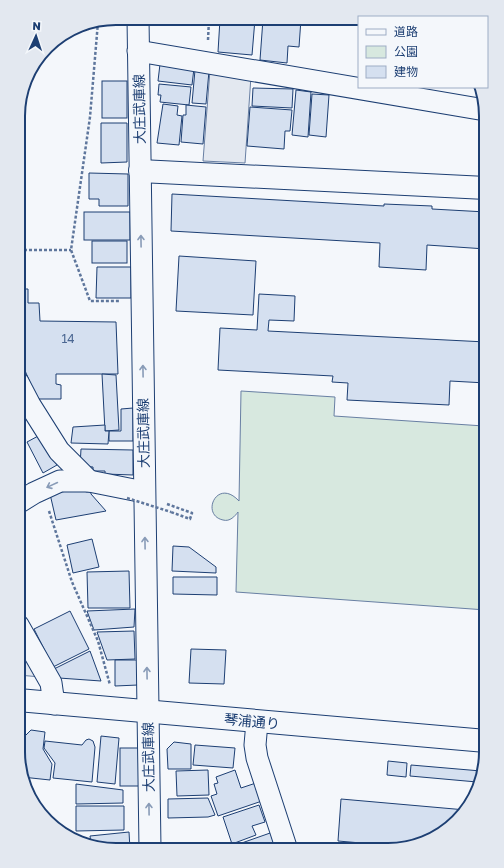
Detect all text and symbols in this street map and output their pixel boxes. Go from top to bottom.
north arrow [16,16,56,56]
legend [358,16,488,88]
text: N [32,19,41,32]
text: 道路 [394,24,418,39]
text: 公園 [394,44,418,59]
text: 建物 [394,64,418,79]
street label: 大庄武庫線 [130,74,148,144]
one-way arrow [137,235,145,248]
house number: 14 [61,331,75,346]
one-way arrow [139,365,147,378]
street label: 大庄武庫線 [134,398,152,468]
one-way arrow [46,482,58,489]
one-way arrow [141,537,149,550]
one-way arrow [143,667,151,680]
street label: 琴浦通り [223,710,281,732]
street label: 大庄武庫線 [139,722,157,792]
one-way arrow [145,803,153,816]

